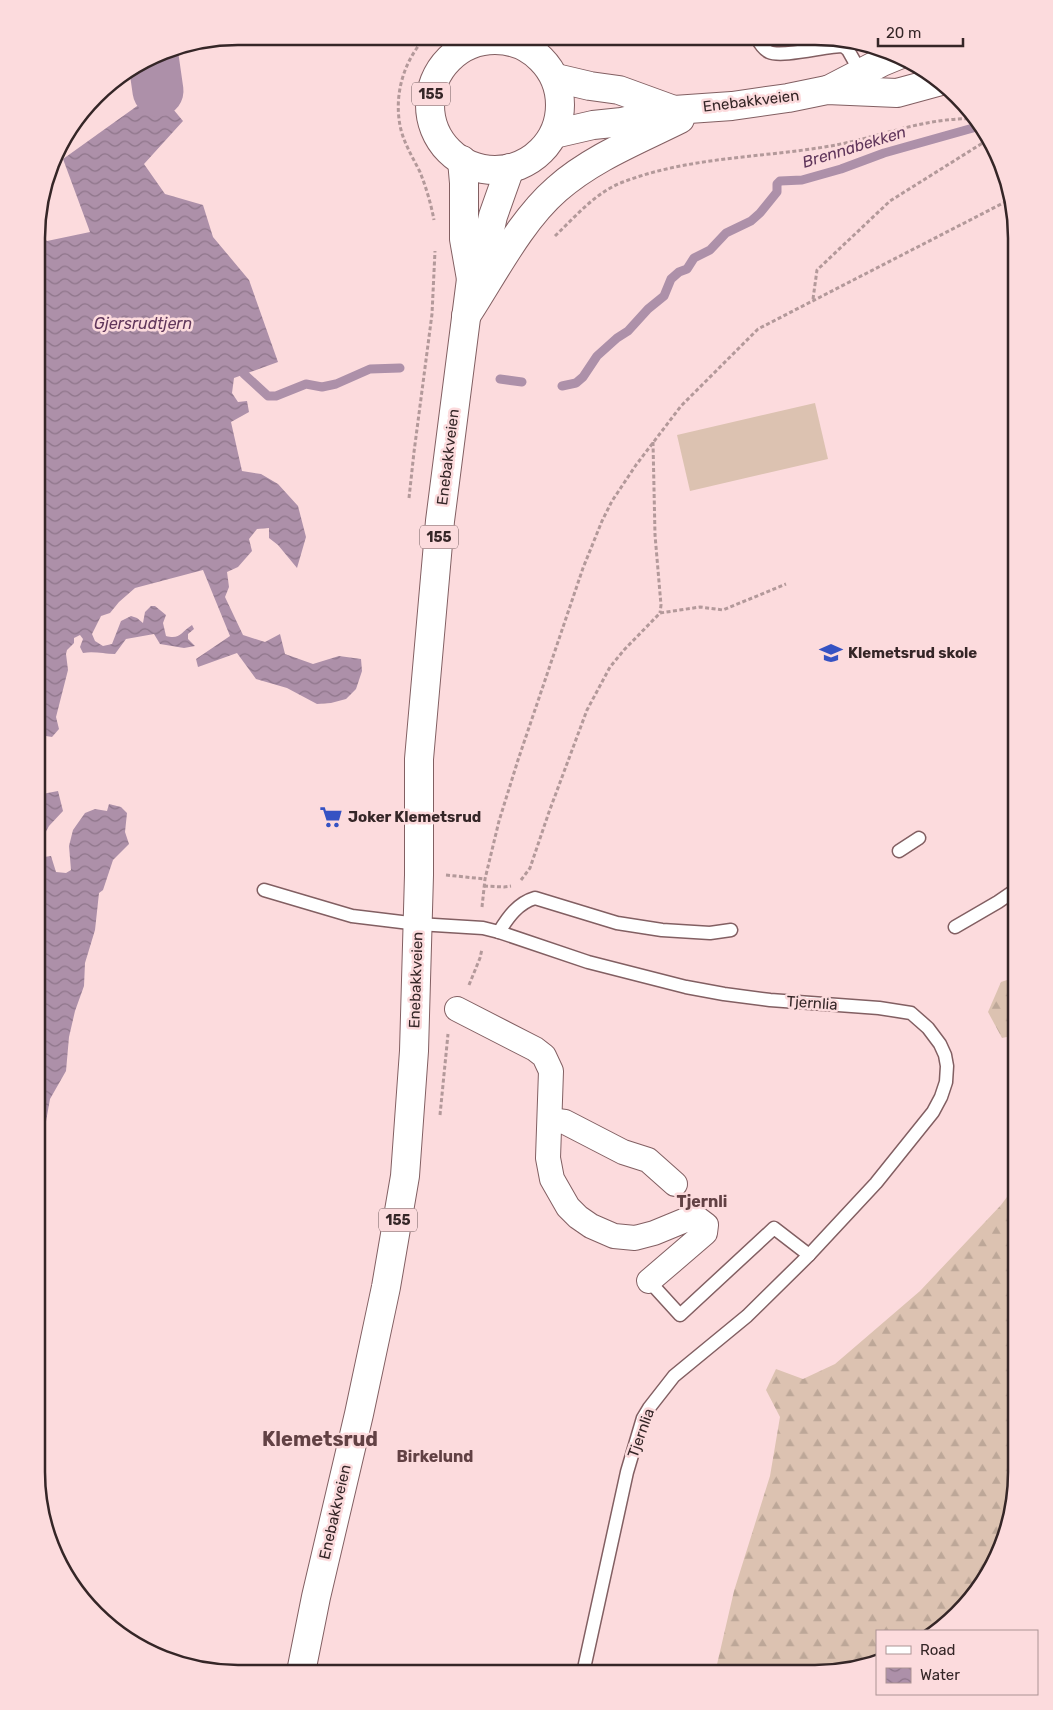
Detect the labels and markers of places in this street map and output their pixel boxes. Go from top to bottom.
school or university icon: Klemetsrud skole [818,640,844,666]
place label: Klemetsrud skole [848,644,977,662]
supermarket icon: Joker Klemetsrud [318,804,344,830]
place label: Joker Klemetsrud [348,808,481,826]

